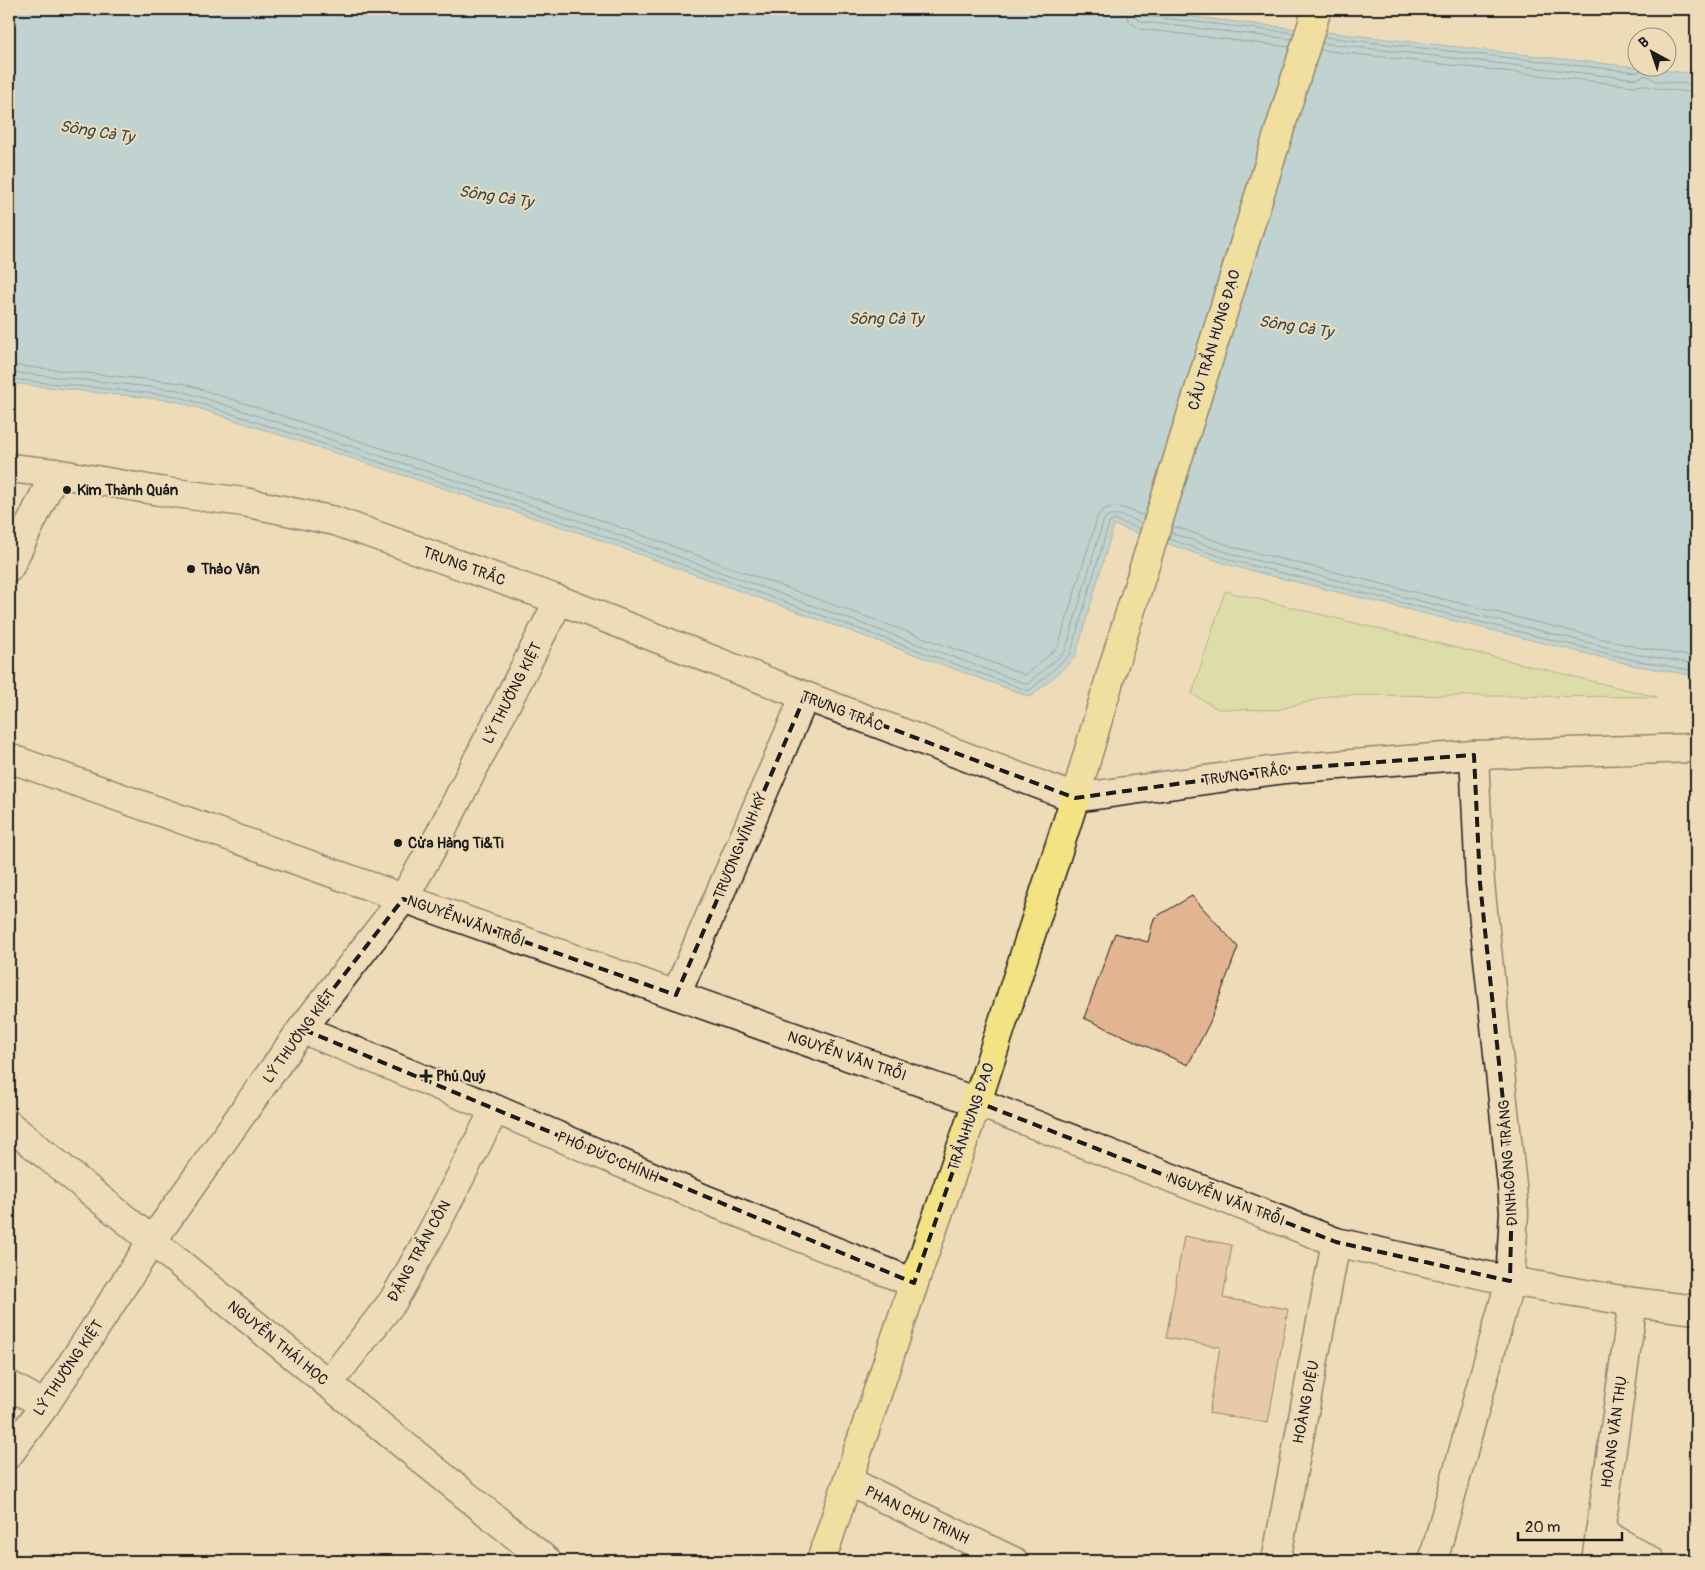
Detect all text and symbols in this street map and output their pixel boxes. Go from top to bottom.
north arrow [1628,28,1678,78]
text: B [1635,33,1653,51]
water label: Sông Cà Ty [58,116,137,148]
water label: Sông Cà Ty [457,181,536,213]
street label: CẦU TRẦN HƯNG ĐẠO [1182,267,1245,413]
water label: Sông Cà Ty [849,309,925,329]
water label: Sông Cà Ty [1257,311,1336,343]
place label: Kim Thành Quán [77,481,179,500]
marker: Kim Thành Quán [61,484,73,496]
street label: TRƯNG TRẮC [420,542,508,590]
place label: Thảo Vân [200,560,260,579]
marker: Thảo Vân [185,563,197,575]
street label: LÝ THƯỜNG KIỆT [479,639,546,747]
street label: TRƯNG TRẮC [798,686,886,736]
street label: TRƯNG TRẮC [1201,760,1289,790]
street label: TRƯƠNG VĨNH KÝ [709,789,772,903]
place label: Cửa Hàng Ti&Ti [408,834,504,853]
marker: Cửa Hàng Ti&Ti [392,837,404,849]
street label: NGUYỄN VĂN TRỖI [404,889,528,952]
street label: LÝ THƯỜNG KIỆT [259,985,340,1087]
street label: NGUYỄN VĂN TRỖI [785,1025,909,1086]
street label: TRẦN HƯNG ĐẠO [942,1060,999,1174]
place label: Phú Quý [436,1067,486,1086]
marker: Phú Quý [420,1070,432,1082]
street label: ĐINH CÔNG TRÁNG [1495,1099,1522,1227]
street label: PHÓ ĐỨC CHÍNH [554,1128,661,1187]
street label: NGUYỄN VĂN TRỖI [1164,1166,1288,1231]
street label: ĐẶNG TRẦN CÔN [382,1196,455,1305]
street label: NGUYỄN THÁI HỌC [223,1295,333,1390]
street label: LÝ THƯỜNG KIỆT [29,1317,108,1420]
street label: HOÀNG DIỆU [1289,1359,1324,1445]
street label: HOÀNG VĂN THỤ [1597,1375,1632,1489]
street label: PHAN CHU TRINH [862,1482,972,1549]
scale bar [1518,1510,1621,1542]
text: 20 m [1525,1518,1560,1537]

